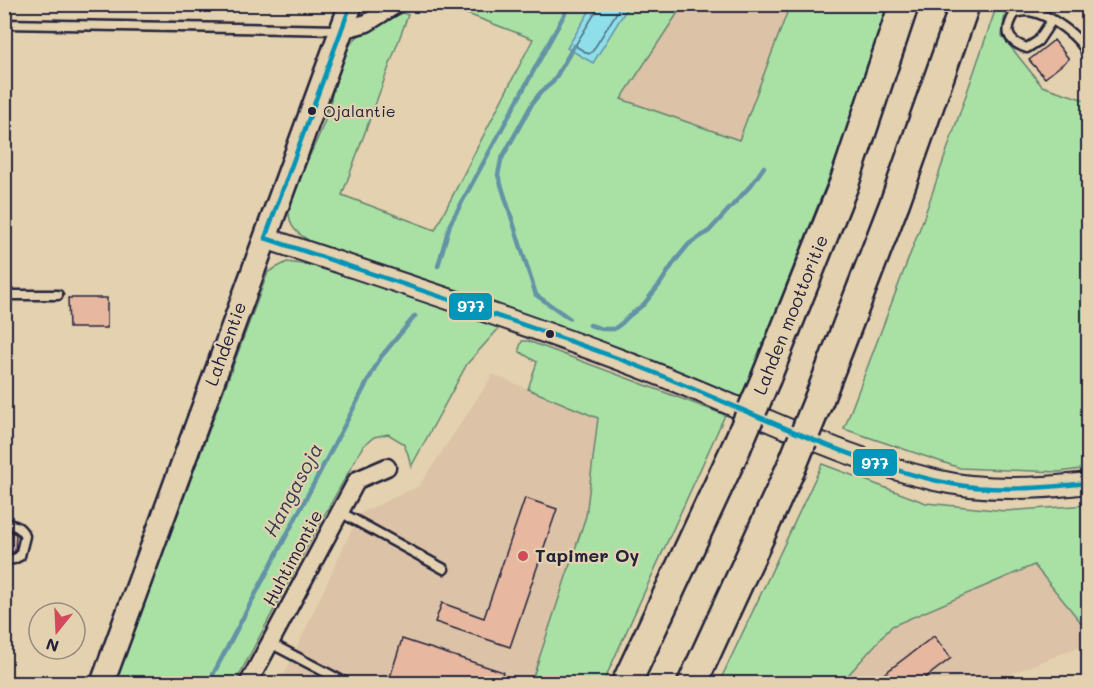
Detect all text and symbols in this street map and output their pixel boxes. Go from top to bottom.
place label: Ojalantie [323,100,396,121]
marker: Ojalantie [306,105,318,117]
street label: Lahden moottoritie [747,231,833,398]
line badge: 977 [448,292,493,321]
text: 977 [457,295,485,316]
street label: Lahdentie [199,298,251,389]
unlabelled marker [544,328,556,340]
water label: Hangasoja [257,438,328,541]
line badge: 977 [852,448,898,477]
text: 977 [861,452,889,473]
street label: Huhtimontie [257,505,328,610]
place label: Tapimer Oy [535,543,640,567]
marker: Tapimer Oy [516,549,530,563]
north arrow [27,601,87,661]
text: N [43,634,61,658]

